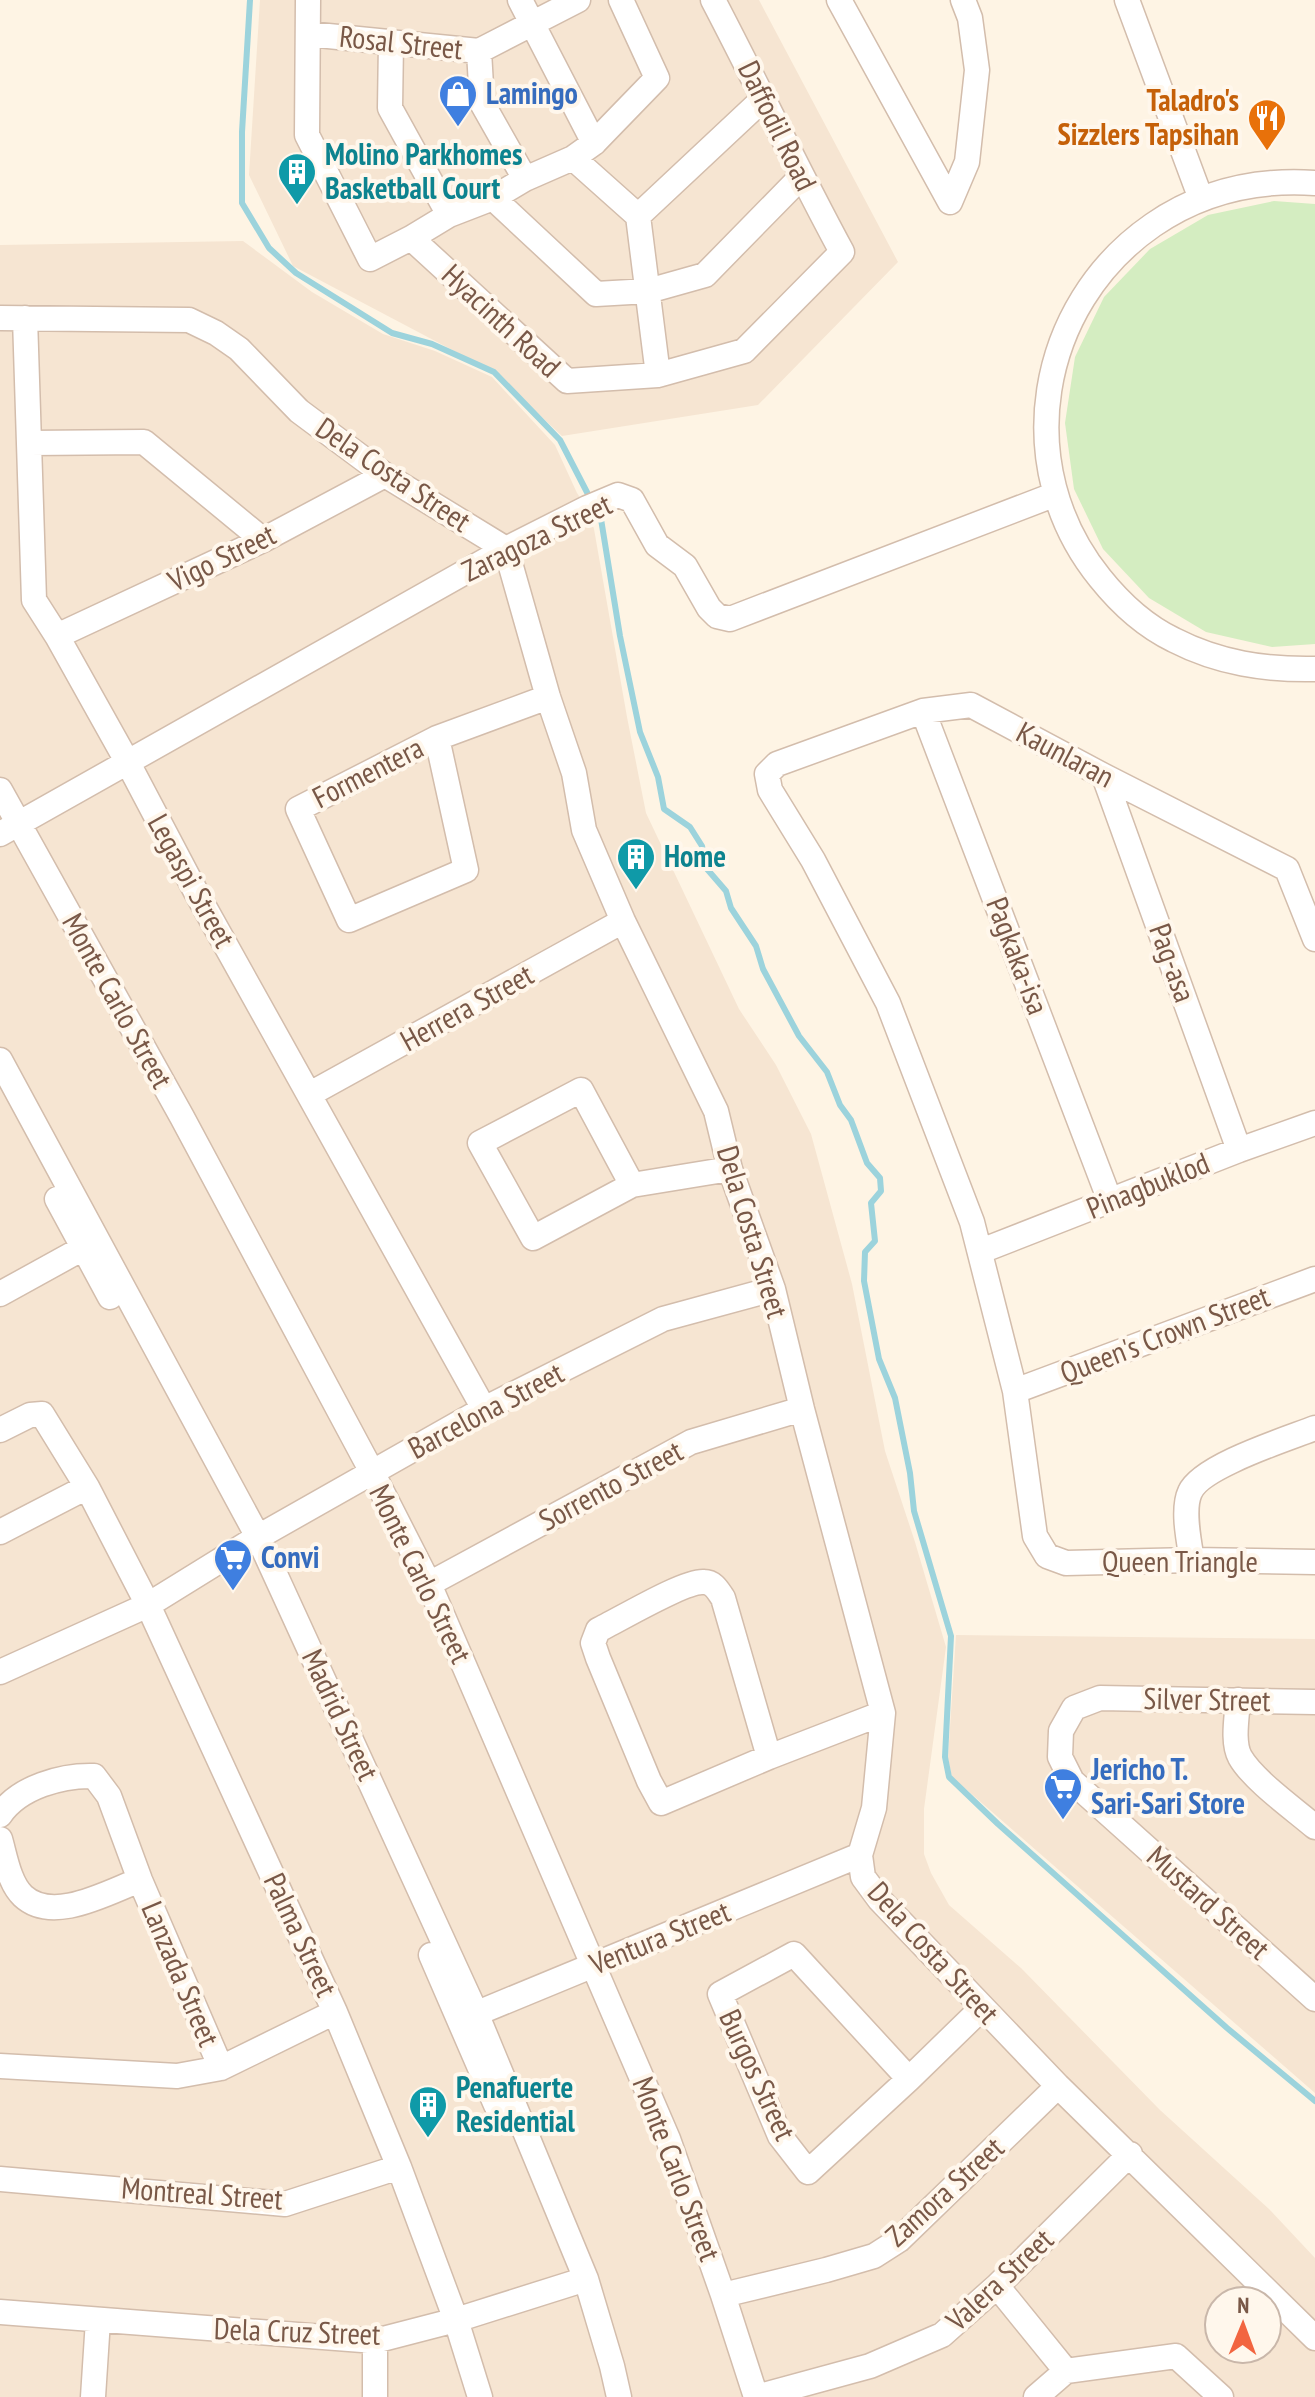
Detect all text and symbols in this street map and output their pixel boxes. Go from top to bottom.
street label: Rosal Street [338,16,465,67]
street label: Daffodil Road [730,54,827,197]
shop icon: Lamingo [437,73,479,128]
place label: Lamingo [486,73,578,112]
place label: Taladro's Sizzlers Tapsihan [1058,80,1239,153]
restaurant icon: Taladro's Sizzlers Tapsihan [1246,97,1288,152]
place label: Molino Parkhomes Basketball Court [325,134,523,207]
building icon: Molino Parkhomes Basketball Court [276,151,318,206]
street label: Hyacinth Road [434,255,570,385]
street label: Dela Costa Street [309,408,479,540]
street label: Zaragoza Street [455,483,618,590]
street label: Vigo Street [160,514,282,600]
street label: Kaunlaran [1010,712,1121,795]
street label: Formentera [305,727,429,816]
street label: Legaspi Street [140,807,245,954]
building icon: Home [615,836,657,891]
place label: Home [664,836,726,875]
street label: Pagkaka-isa [978,891,1059,1020]
street label: Monte Carlo Street [54,906,183,1095]
street label: Pag-asa [1141,918,1206,1007]
street label: Herrera Street [393,954,540,1059]
street label: Dela Costa Street [709,1141,798,1323]
street label: Pinagbuklod [1080,1142,1214,1227]
street label: Queen's Crown Street [1054,1275,1275,1391]
street label: Barcelona Street [401,1352,570,1467]
street label: Sorrento Street [532,1430,690,1539]
street label: Monte Carlo Street [361,1478,482,1670]
supermarket icon: Convi [212,1537,254,1592]
place label: Convi [261,1537,319,1576]
street label: Queen Triangle [1102,1541,1258,1580]
street label: Madrid Street [294,1643,389,1787]
street label: Silver Street [1143,1678,1272,1719]
place label: Jericho T. Sari-Sari Store [1090,1749,1245,1822]
supermarket icon: Jericho T. Sari-Sari Store [1042,1766,1084,1821]
street label: Mustard Street [1139,1836,1279,1968]
street label: Palma Street [256,1866,347,2003]
street label: Dela Costa Street [860,1873,1009,2032]
street label: Ventura Street [583,1891,736,1983]
street label: Lanzada Street [133,1895,230,2052]
street label: Burgos Street [711,2003,806,2147]
place label: Penafuerte Residential [456,2067,576,2140]
street label: Monte Carlo Street [624,2071,731,2267]
building icon: Penafuerte Residential [407,2084,449,2139]
street label: Zamora Street [877,2127,1012,2254]
street label: Montreal Street [120,2167,285,2218]
street label: Valera Street [936,2219,1061,2339]
north arrow [1203,2285,1283,2365]
text: N [1237,2291,1250,2319]
street label: Dela Cruz Street [213,2308,382,2353]

